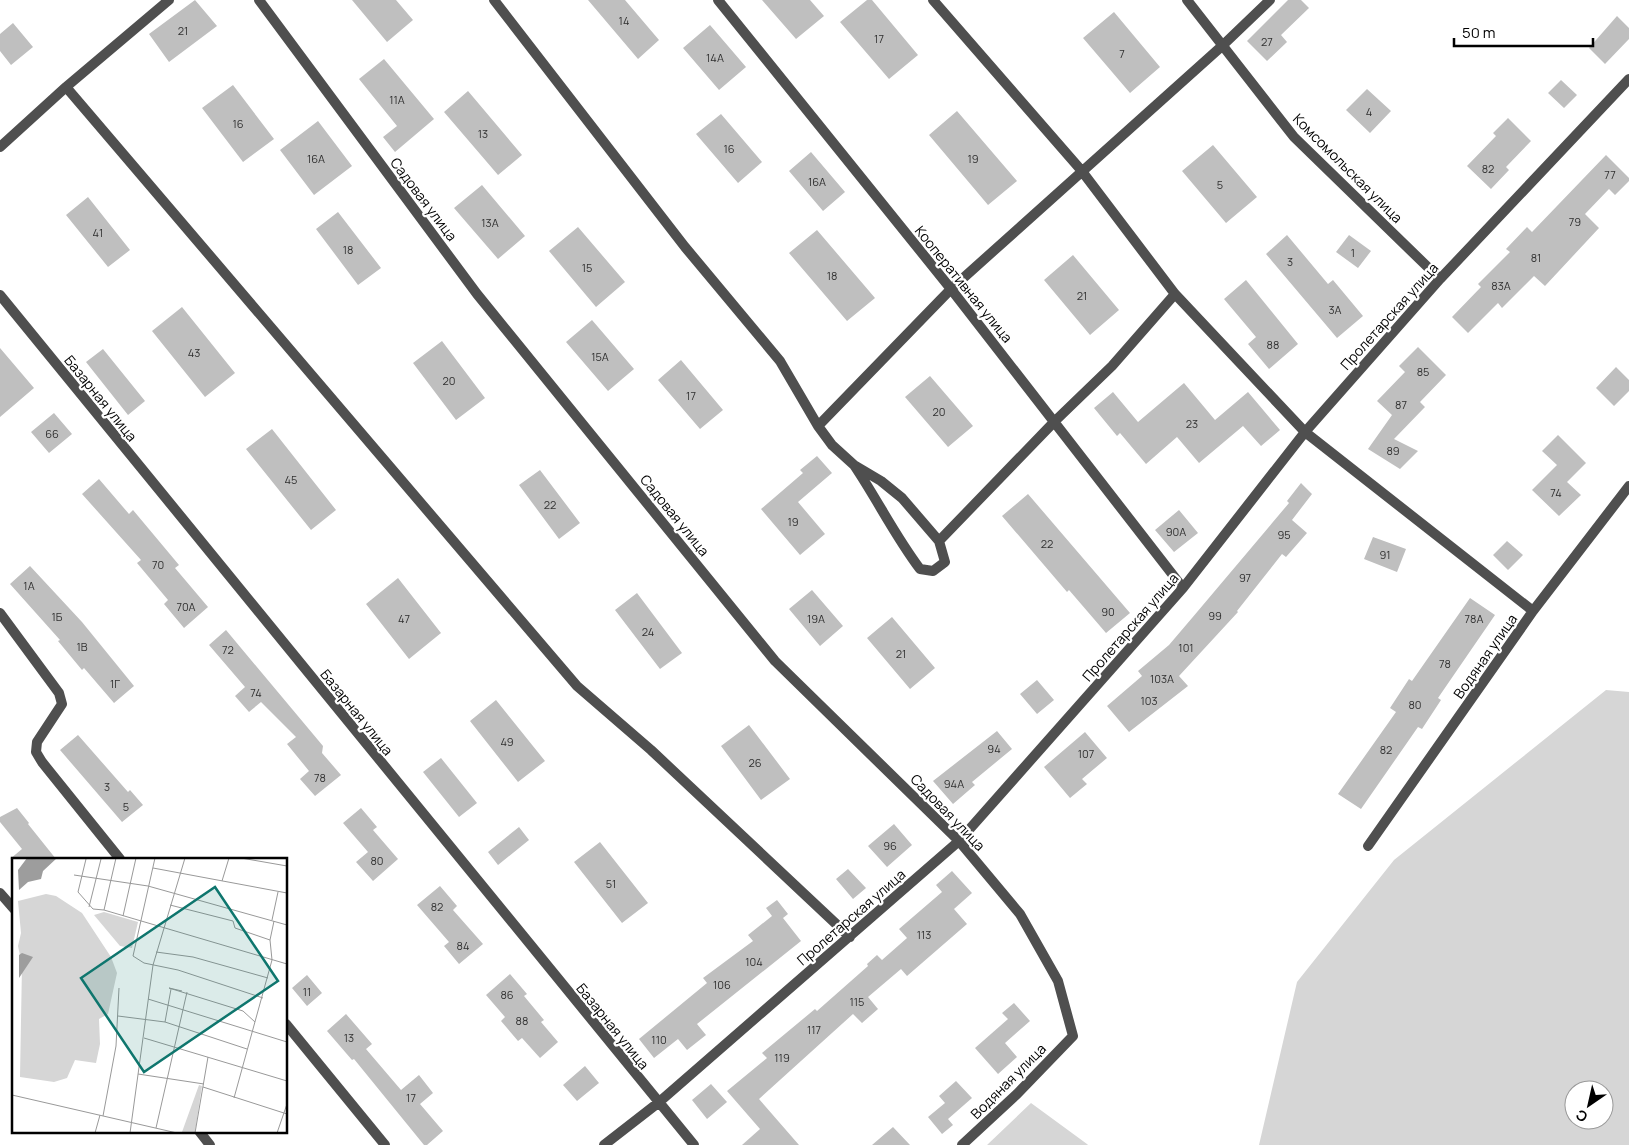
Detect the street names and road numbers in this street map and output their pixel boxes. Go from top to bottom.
street label: Комсомольская улица [1289,109,1407,227]
street label: Садовая улица [386,153,462,245]
street label: Кооперативная улица [911,222,1017,346]
street label: Пролетарская улица [1336,258,1442,374]
street label: Базарная улица [60,351,142,445]
street label: Садовая улица [636,470,714,560]
street label: Пролетарская улица [1078,569,1182,685]
street label: Водяная улица [1449,610,1521,702]
street label: Базарная улица [316,665,398,759]
street label: Садовая улица [906,769,990,855]
street label: Пролетарская улица [793,865,909,969]
street label: Базарная улица [572,979,654,1073]
street label: Водяная улица [966,1039,1050,1123]

